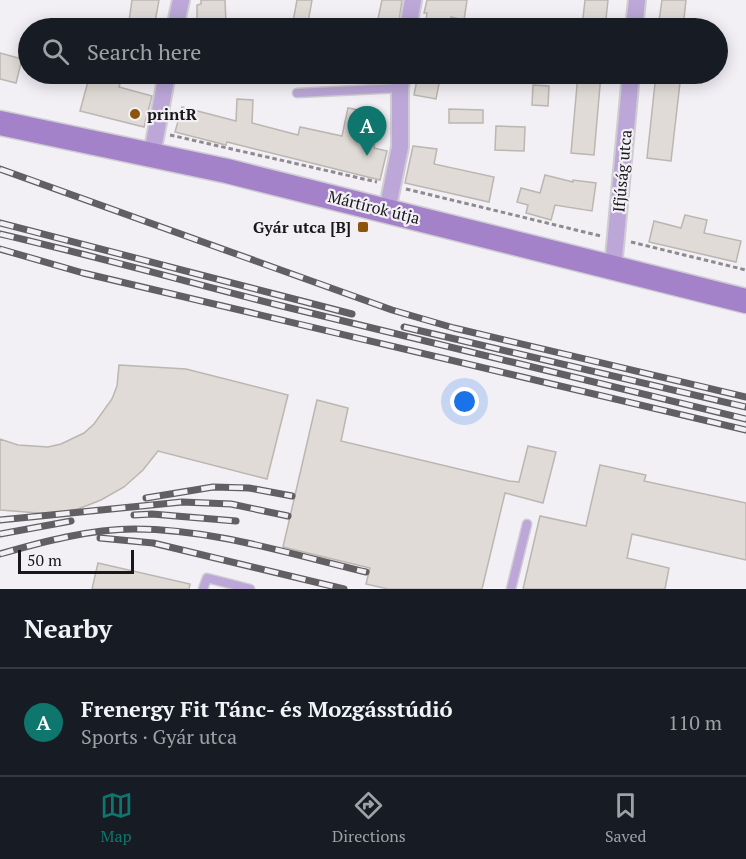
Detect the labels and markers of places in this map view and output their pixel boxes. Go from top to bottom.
place label: printR [147,103,197,125]
pin: A [348,106,386,156]
marker: printR [128,107,142,121]
place label: Gyár utca [B] [253,216,351,238]
marker: Gyár utca [B] [356,220,370,234]

